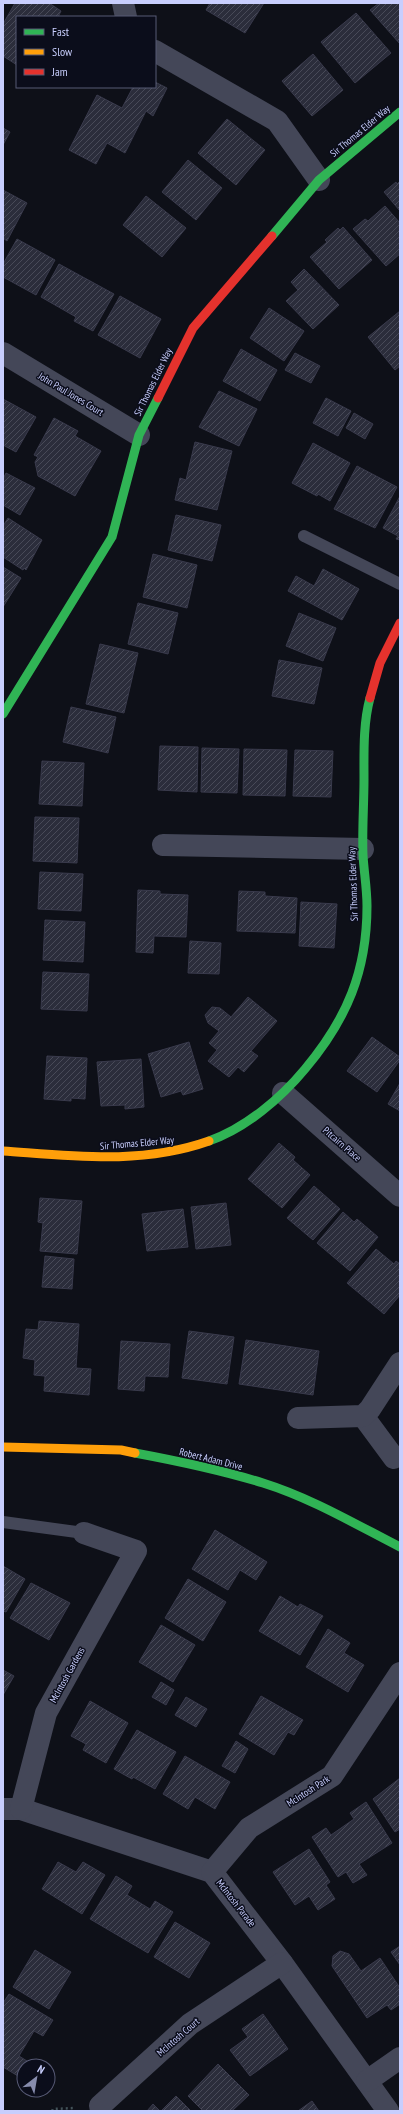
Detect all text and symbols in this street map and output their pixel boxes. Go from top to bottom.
legend [16,16,156,88]
text: Fast [52,24,70,39]
text: Slow [52,44,73,59]
text: Jam [51,64,68,79]
street label: Sir Thomas Elder Way [327,102,393,160]
street label: Sir Thomas Elder Way [131,346,175,418]
street label: John Paul Jones Court [35,369,106,419]
street label: Sir Thomas Elder Way [345,846,361,921]
street label: Pitcairn Place [320,1124,364,1164]
street label: Sir Thomas Elder Way [99,1133,175,1153]
street label: Robert Adam Drive [178,1445,244,1473]
street label: McIntosh Gardens [46,1644,88,1705]
street label: McIntosh Park [284,1772,332,1810]
street label: McIntosh Parade [213,1877,259,1929]
street label: McIntosh Court [154,2015,202,2059]
north arrow [16,2058,56,2098]
text: N [35,2062,47,2077]

